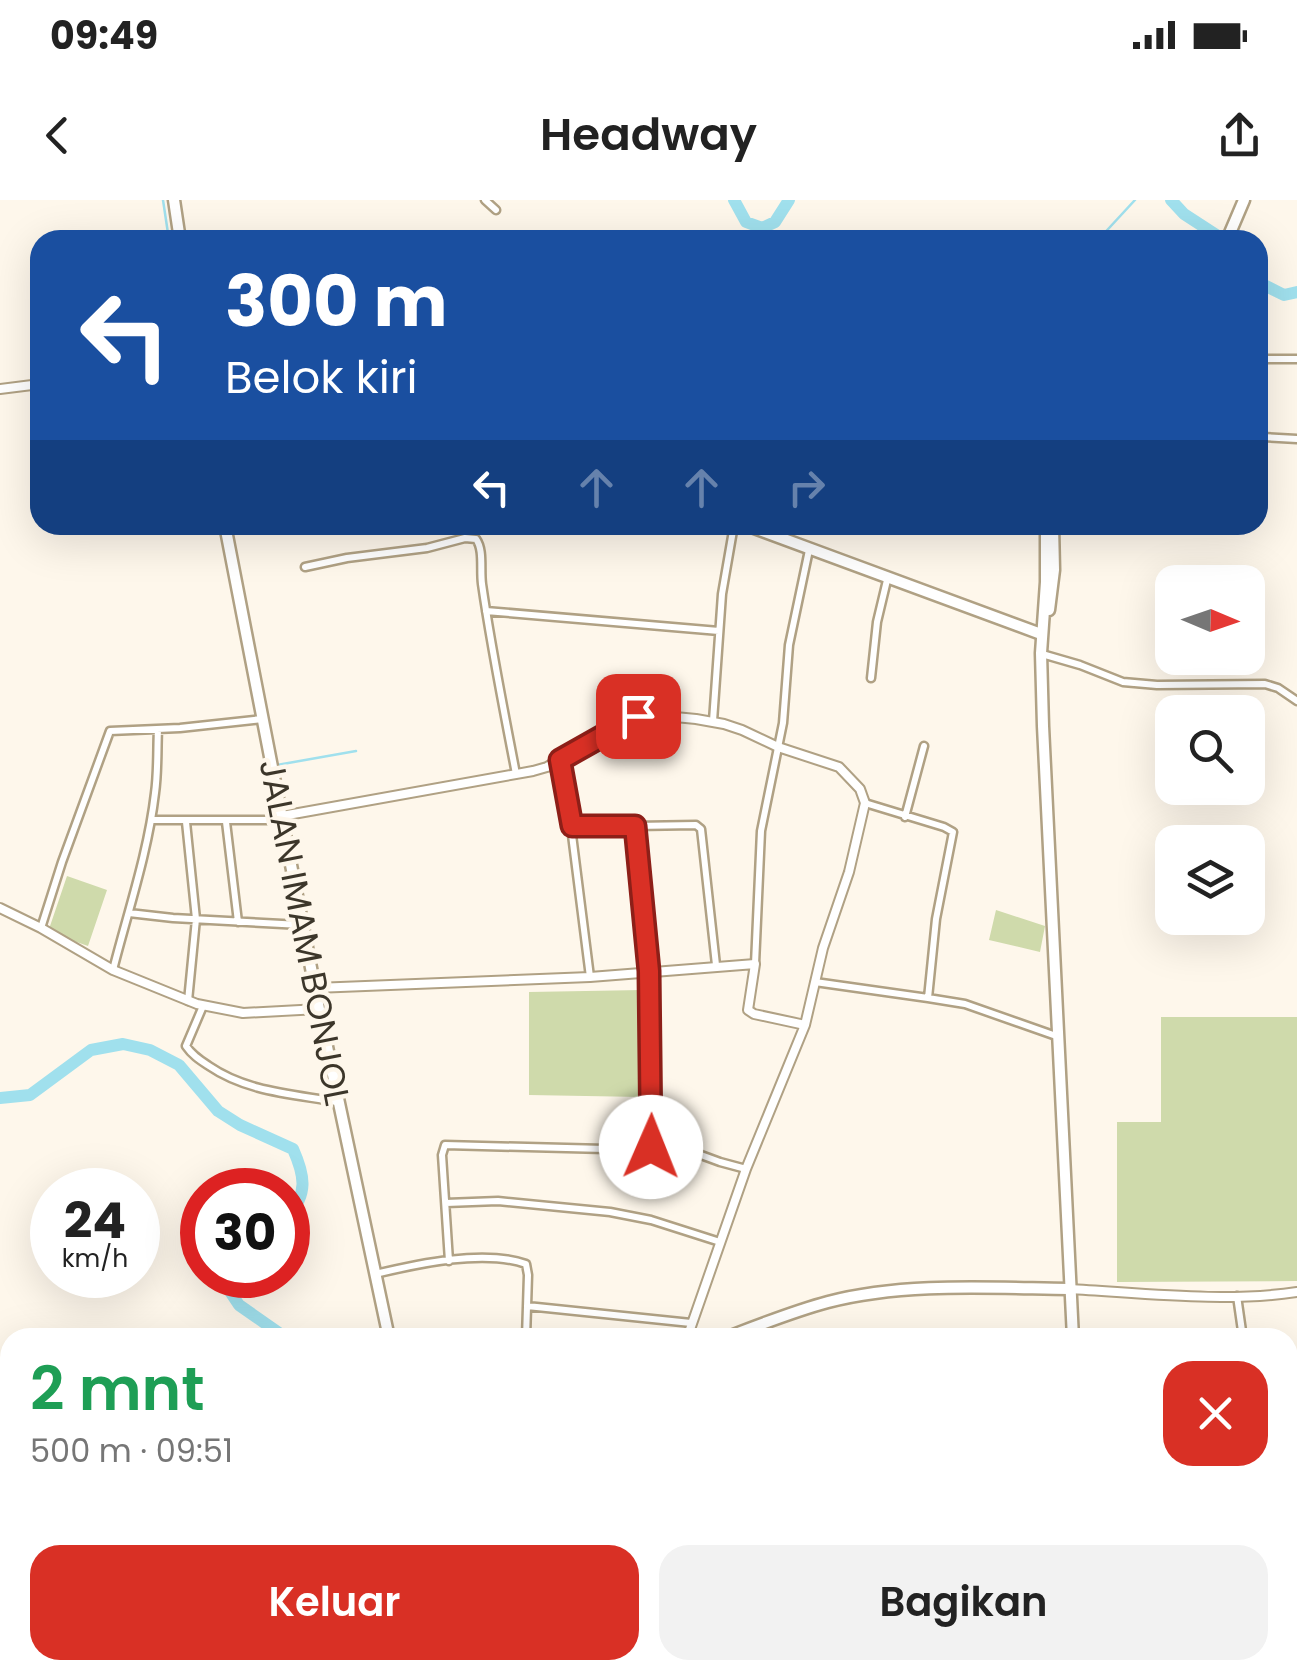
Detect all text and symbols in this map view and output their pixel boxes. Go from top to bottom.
text: 09:49 [50,9,158,62]
text: Headway [540,103,757,166]
icon: back [30,108,85,163]
icon: share [1212,108,1267,163]
text: 300 m [225,252,448,351]
icon: left [60,270,190,400]
text: Belok kiri [225,346,418,409]
icon: left [464,460,519,515]
icon: ahead [569,460,624,515]
icon: ahead [674,460,729,515]
icon: right [779,460,834,515]
north arrow [1155,565,1265,675]
map controls [1155,565,1265,935]
pin [596,674,681,759]
icon: arrive [611,689,666,744]
button: search [1155,695,1265,805]
street label: JALAN IMAM BONJOL [247,755,363,1109]
button: layers [1155,825,1265,935]
position arrow [599,1095,703,1199]
speed limit sign: 30 [180,1168,310,1298]
text: 24 [64,1185,126,1256]
text: km/h [62,1241,128,1276]
text: 2 mnt [30,1347,205,1431]
button: close [1163,1361,1268,1466]
text: 500 m · 09:51 [30,1428,233,1473]
button: Keluar [30,1545,639,1660]
button: Bagikan [659,1545,1268,1660]

